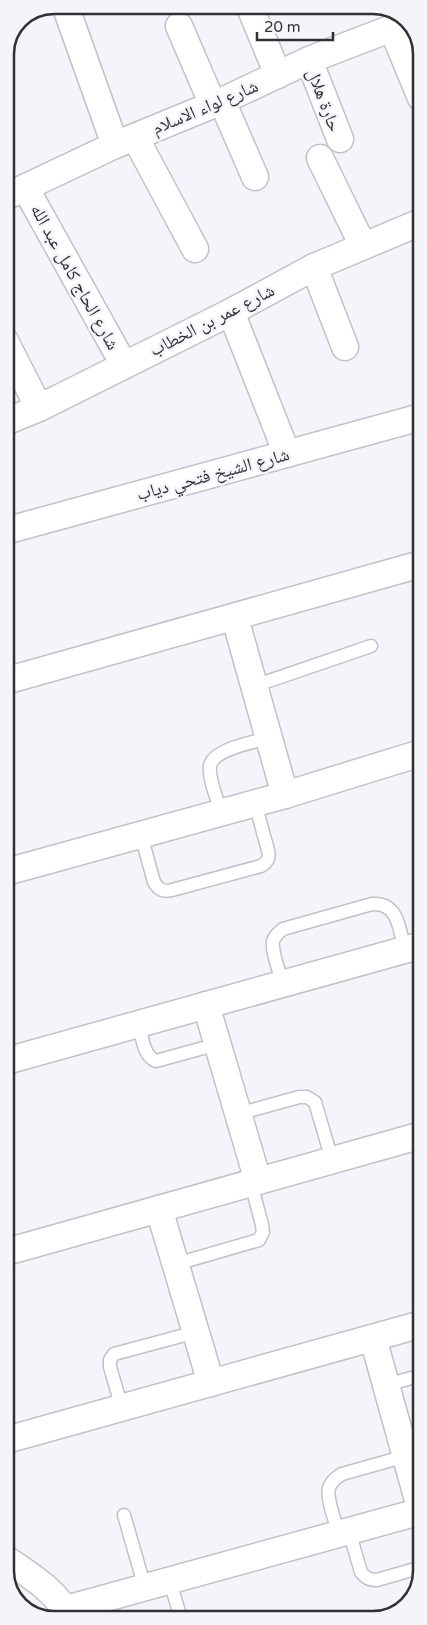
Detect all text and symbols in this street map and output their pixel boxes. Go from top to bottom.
scale bar [257,10,333,42]
text: 20 m [264,18,301,36]
street label: حارة هلال [302,65,346,135]
street label: شارع لواء الاسلام [149,75,262,140]
street label: شارع الحاج كامل عبد الله [25,200,124,354]
street label: شارع عمر بن الخطاب [146,279,278,361]
street label: شارع الشيخ فتحي دياب [134,443,293,508]

